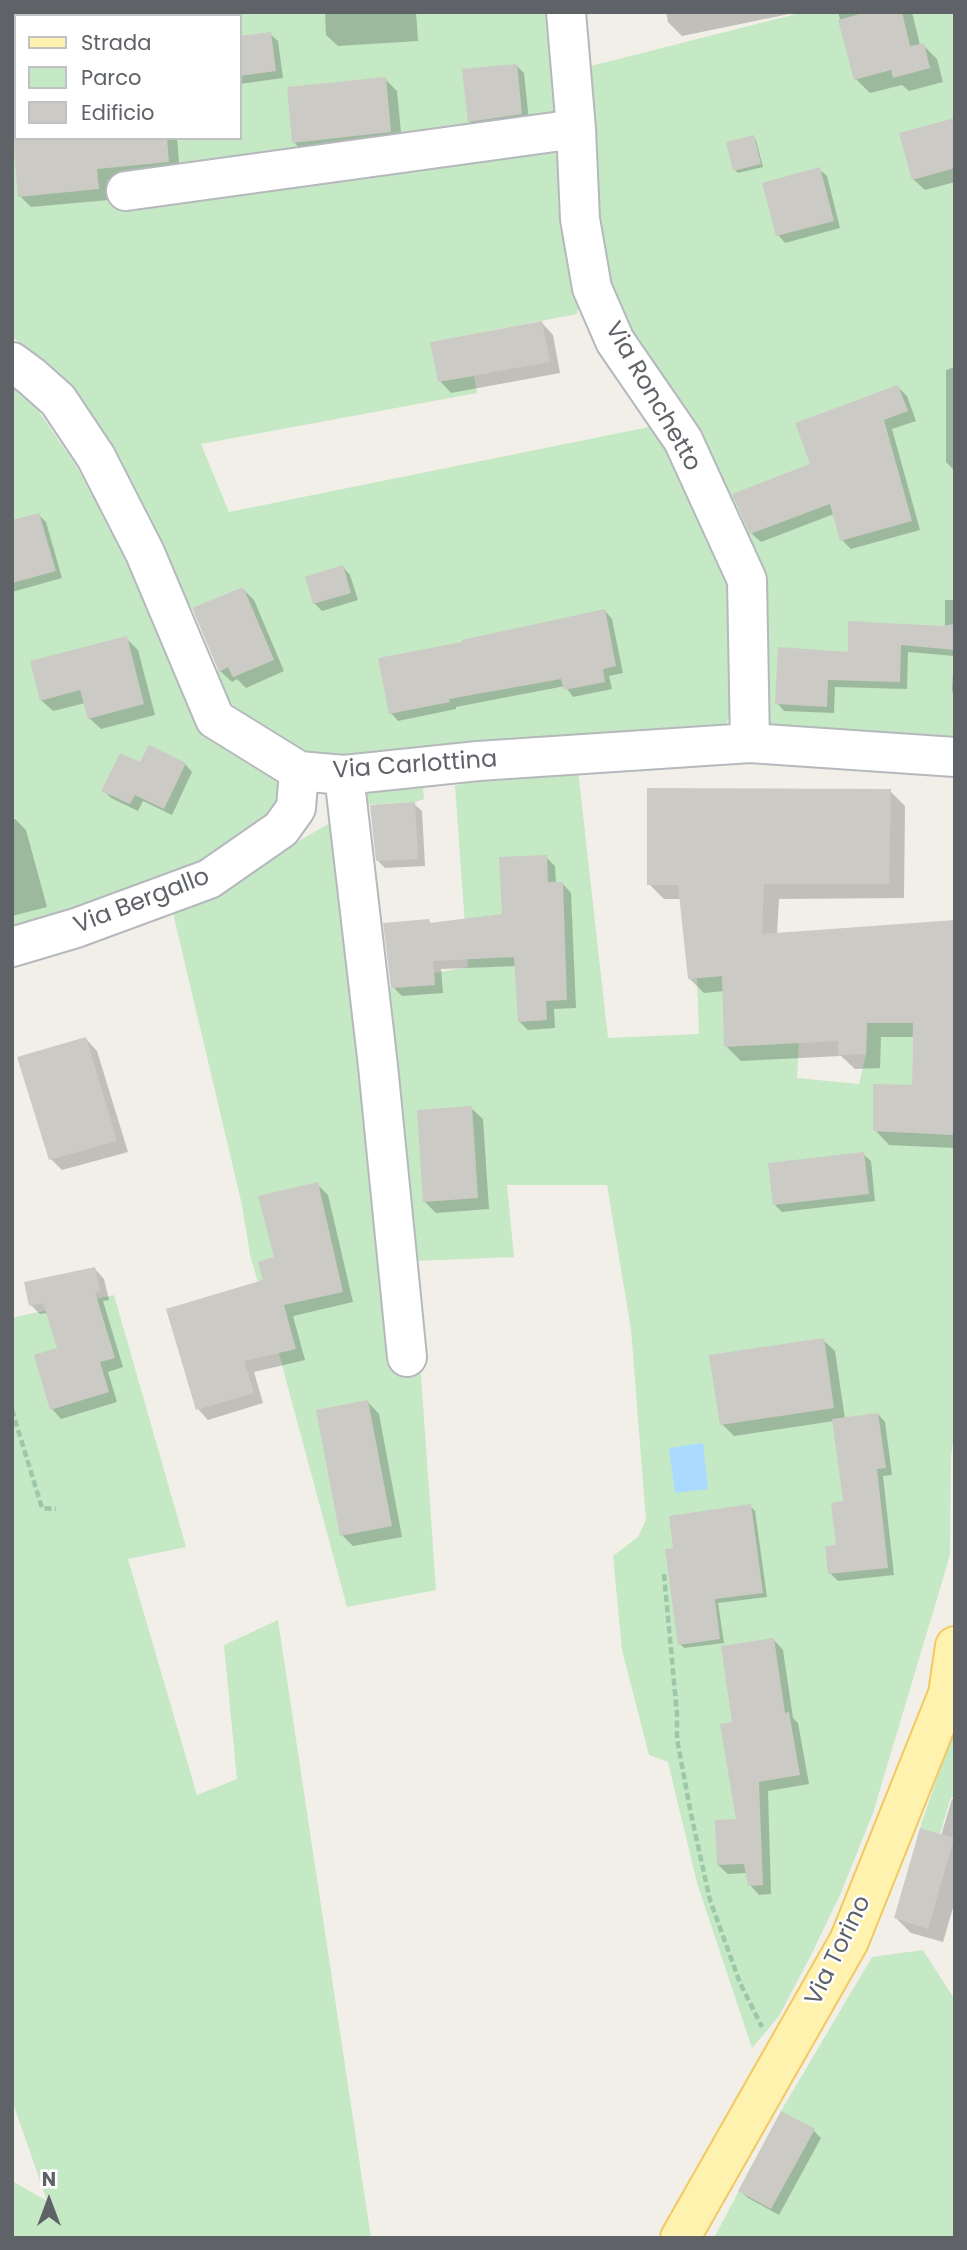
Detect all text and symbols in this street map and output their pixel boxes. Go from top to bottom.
legend [14,14,242,140]
text: Strada [81,28,151,57]
text: Parco [81,63,141,92]
text: Edificio [81,98,155,127]
street label: Via Ronchetto [598,317,706,477]
street label: Via Carlottina [332,746,498,786]
street label: Via Bergallo [70,863,214,941]
street label: Via Torino [800,1891,878,2011]
north arrow [14,2166,84,2236]
text: N [42,2166,56,2193]

